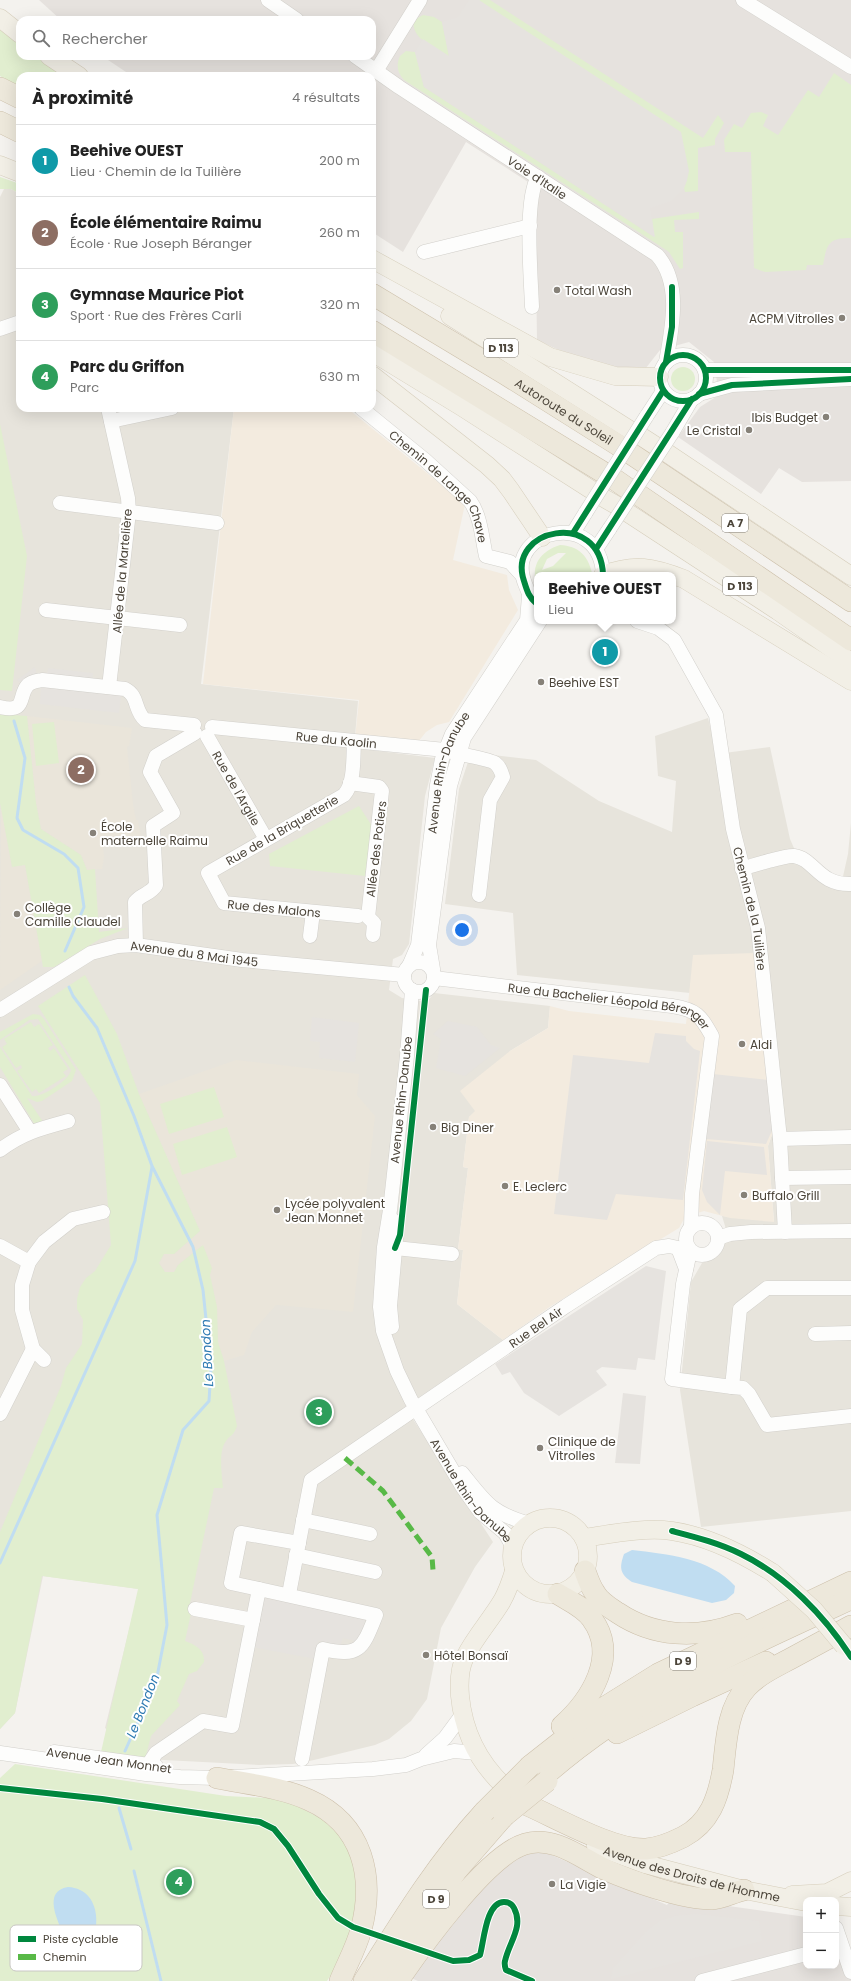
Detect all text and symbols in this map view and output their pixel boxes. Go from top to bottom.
search box [16,16,376,60]
icon: search [30,27,52,49]
text: Rechercher [62,28,148,49]
text: À proximité [32,86,133,110]
text: 4 résultats [292,88,360,107]
text: Beehive OUEST [70,140,183,161]
text: 1 [43,151,47,170]
text: 200 m [319,151,360,170]
street label: Voie d'Italie [504,151,571,203]
text: Lieu · Chemin de la Tuilière [70,162,241,181]
text: École élémentaire Raimu [70,212,262,233]
text: 2 [41,223,49,242]
text: 260 m [319,223,360,242]
text: École · Rue Joseph Béranger [70,234,252,253]
place label: Total Wash [565,282,632,299]
text: Gymnase Maurice Piot [70,284,244,305]
marker: Total Wash [552,285,562,295]
text: 3 [41,295,49,314]
text: 320 m [320,295,360,314]
text: Sport · Rue des Frères Carli [70,306,242,325]
place label: ACPM Vitrolles [749,310,834,327]
marker: ACPM Vitrolles [837,313,847,323]
road number: D 113 [484,339,518,357]
text: Parc du Griffon [70,356,184,377]
text: 4 [41,367,49,386]
text: 630 m [319,367,360,386]
street label: Autoroute du Soleil [512,374,616,448]
text: Parc [70,378,99,397]
place label: Ibis Budget [751,409,818,426]
marker: Ibis Budget [821,412,831,422]
place label: Le Cristal [687,422,741,439]
marker: Le Cristal [744,425,754,435]
street label: Chemin de Lange Chave [386,426,492,544]
street label: Allée de la Martelière [108,508,136,634]
road number: A 7 [722,514,748,532]
popup [534,572,676,624]
road number: D 113 [723,577,757,595]
text: Beehive OUEST [548,578,662,599]
text: Lieu [548,600,574,619]
pin: 1 [592,637,618,667]
place label: Beehive EST [549,674,619,691]
marker: Beehive EST [536,677,546,687]
street label: Avenue Rhin-Danube [423,708,473,835]
street label: Rue du Kaolin [295,727,378,752]
street label: Rue de l'Argile [209,748,265,828]
pin: 2 [68,755,94,785]
street label: Rue de la Briquetterie [222,791,342,869]
street label: Allée des Potiers [362,800,390,898]
place label: École maternelle Raimu [101,818,208,849]
marker: École maternelle Raimu [88,828,98,838]
street label: Chemin de la Tuilière [729,845,771,971]
street label: Rue des Malons [227,895,322,921]
place label: Collège Camille Claudel [25,899,121,930]
marker: Collège Camille Claudel [12,909,22,919]
your location [452,920,472,940]
street label: Avenue du 8 Mai 1945 [130,936,259,970]
street label: Rue du Bachelier Léopold Bérenger [507,978,715,1033]
street label: Avenue Rhin-Danube [386,1035,416,1165]
place label: Aldi [750,1036,772,1053]
marker: Aldi [737,1039,747,1049]
place label: Big Diner [441,1119,494,1136]
marker: Big Diner [428,1122,438,1132]
place label: E. Leclerc [513,1178,567,1195]
marker: E. Leclerc [500,1181,510,1191]
place label: Buffalo Grill [752,1187,820,1204]
marker: Buffalo Grill [739,1190,749,1200]
place label: Lycée polyvalent Jean Monnet [285,1195,385,1226]
marker: Lycée polyvalent Jean Monnet [272,1205,282,1215]
street label: Rue Bel Air [505,1302,566,1351]
water label: Le Bondon [196,1319,218,1387]
pin: 3 [306,1397,332,1427]
place label: Clinique de Vitrolles [548,1433,616,1464]
street label: Avenue Rhin-Danube [427,1435,517,1545]
marker: Clinique de Vitrolles [535,1443,545,1453]
place label: Hôtel Bonsaï [434,1647,509,1664]
marker: Hôtel Bonsaï [421,1650,431,1660]
road number: D 9 [670,1652,696,1670]
water label: Le Bondon [122,1671,164,1741]
street label: Avenue Jean Monnet [45,1743,173,1777]
street label: Avenue des Droits de l'Homme [601,1841,782,1905]
pin: 4 [166,1867,192,1897]
place label: La Vigie [560,1876,606,1893]
marker: La Vigie [547,1879,557,1889]
road number: D 9 [423,1890,449,1908]
map controls [803,1897,839,1969]
button: + [803,1897,839,1933]
legend [10,1925,142,1971]
text: Piste cyclable [43,1931,118,1947]
button: − [803,1933,839,1969]
text: Chemin [43,1949,86,1965]

